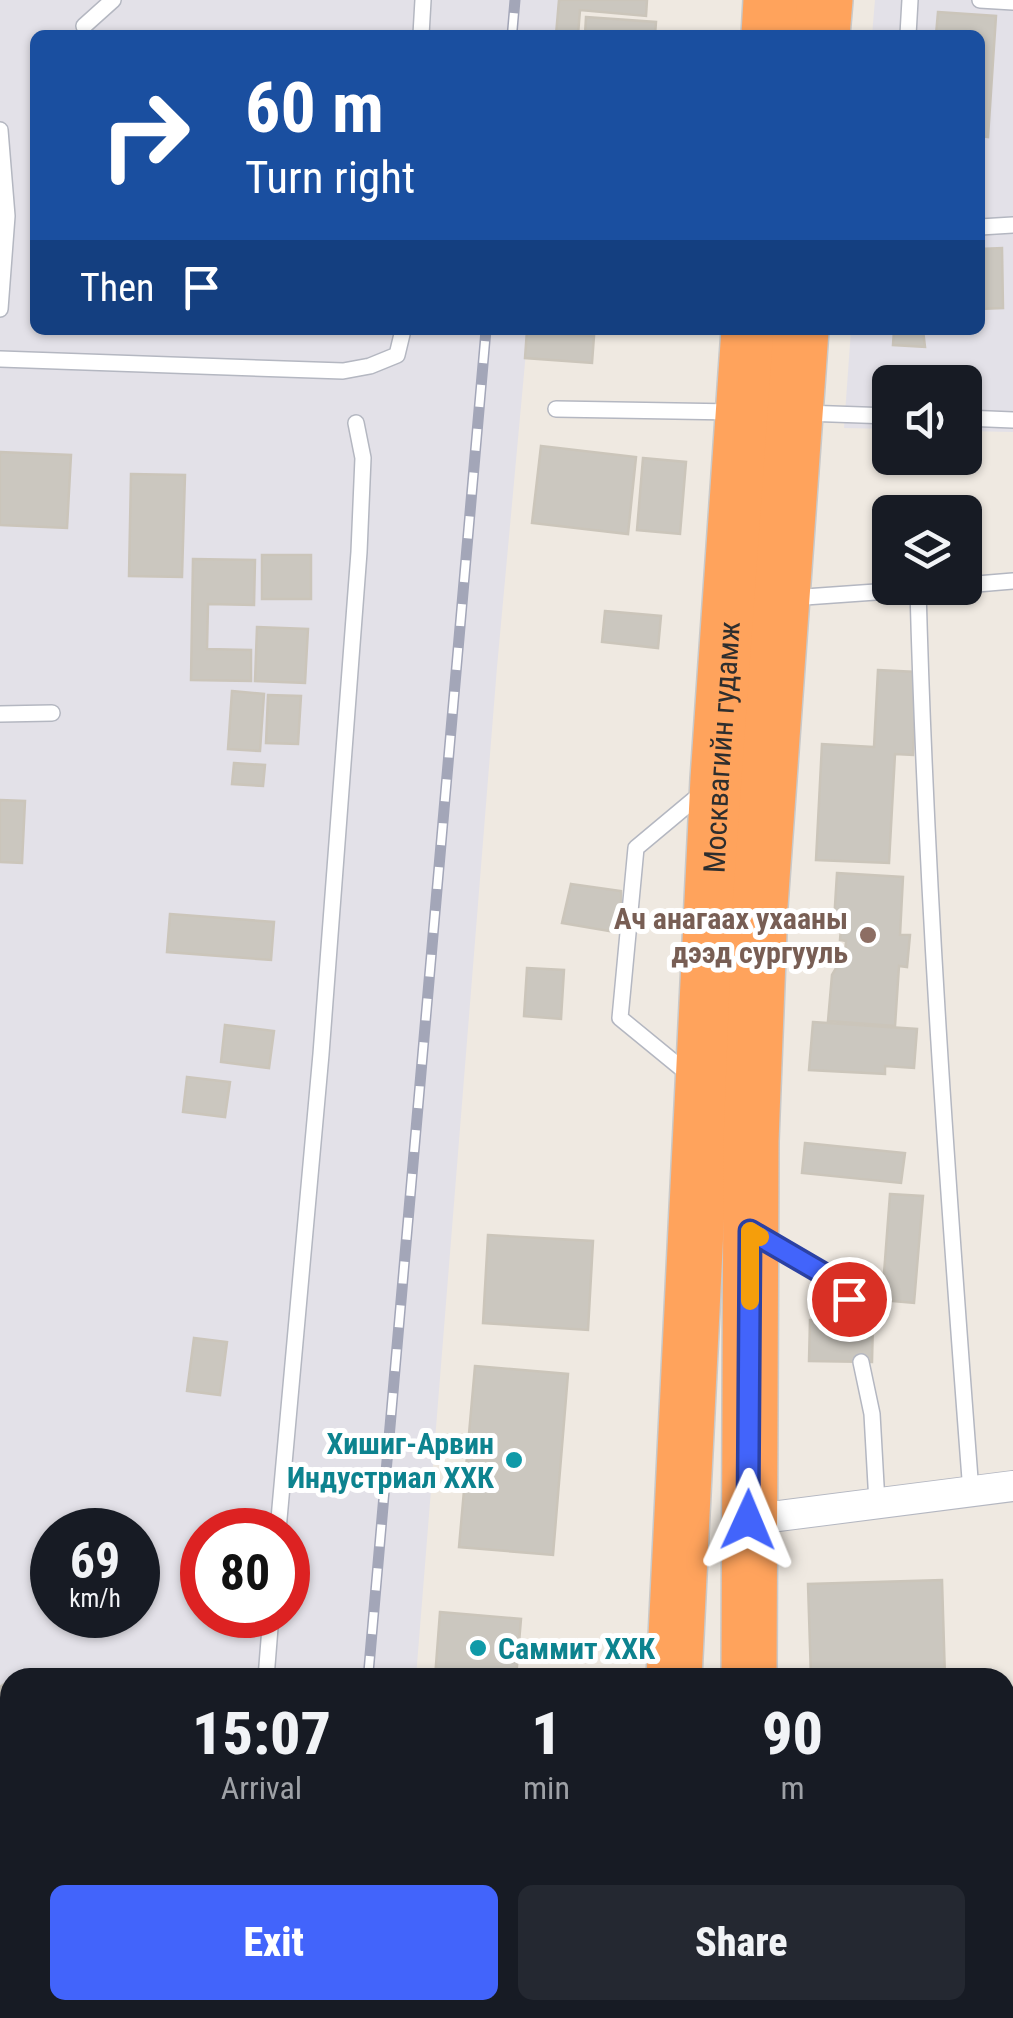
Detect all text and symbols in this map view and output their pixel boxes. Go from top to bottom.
text: 60 m [245,67,384,149]
icon: right [80,70,210,200]
text: Turn right [245,151,415,204]
icon: arrive [174,260,229,315]
text: Then [80,266,154,310]
map controls [872,365,982,605]
button: sound [872,365,982,475]
button: layers [872,495,982,605]
street label: Москвагийн гудамж [696,620,746,874]
place label: Ач анагаах ухааны дээд сургууль [614,901,848,970]
marker: Ач анагаах ухааны дээд сургууль [857,924,879,946]
pin [807,1257,892,1342]
icon: arrive [822,1272,877,1327]
place label: Хишиг-Арвин Индустриал ХХК [287,1426,495,1495]
marker: Хишиг-Арвин Индустриал ХХК [503,1449,525,1471]
position arrow [696,1468,800,1572]
speed limit sign: 80 [180,1508,310,1638]
text: 69 [70,1532,120,1590]
text: km/h [69,1584,121,1613]
place label: Саммит ХХК [498,1631,656,1666]
marker: Саммит ХХК [467,1637,489,1659]
text: 15:07 [192,1698,331,1769]
text: 1 [531,1698,562,1769]
text: 90 [762,1698,823,1769]
text: Arrival [221,1769,302,1807]
text: min [523,1769,570,1807]
text: m [780,1769,805,1807]
button: Exit [50,1885,498,2000]
button: Share [518,1885,965,2000]

